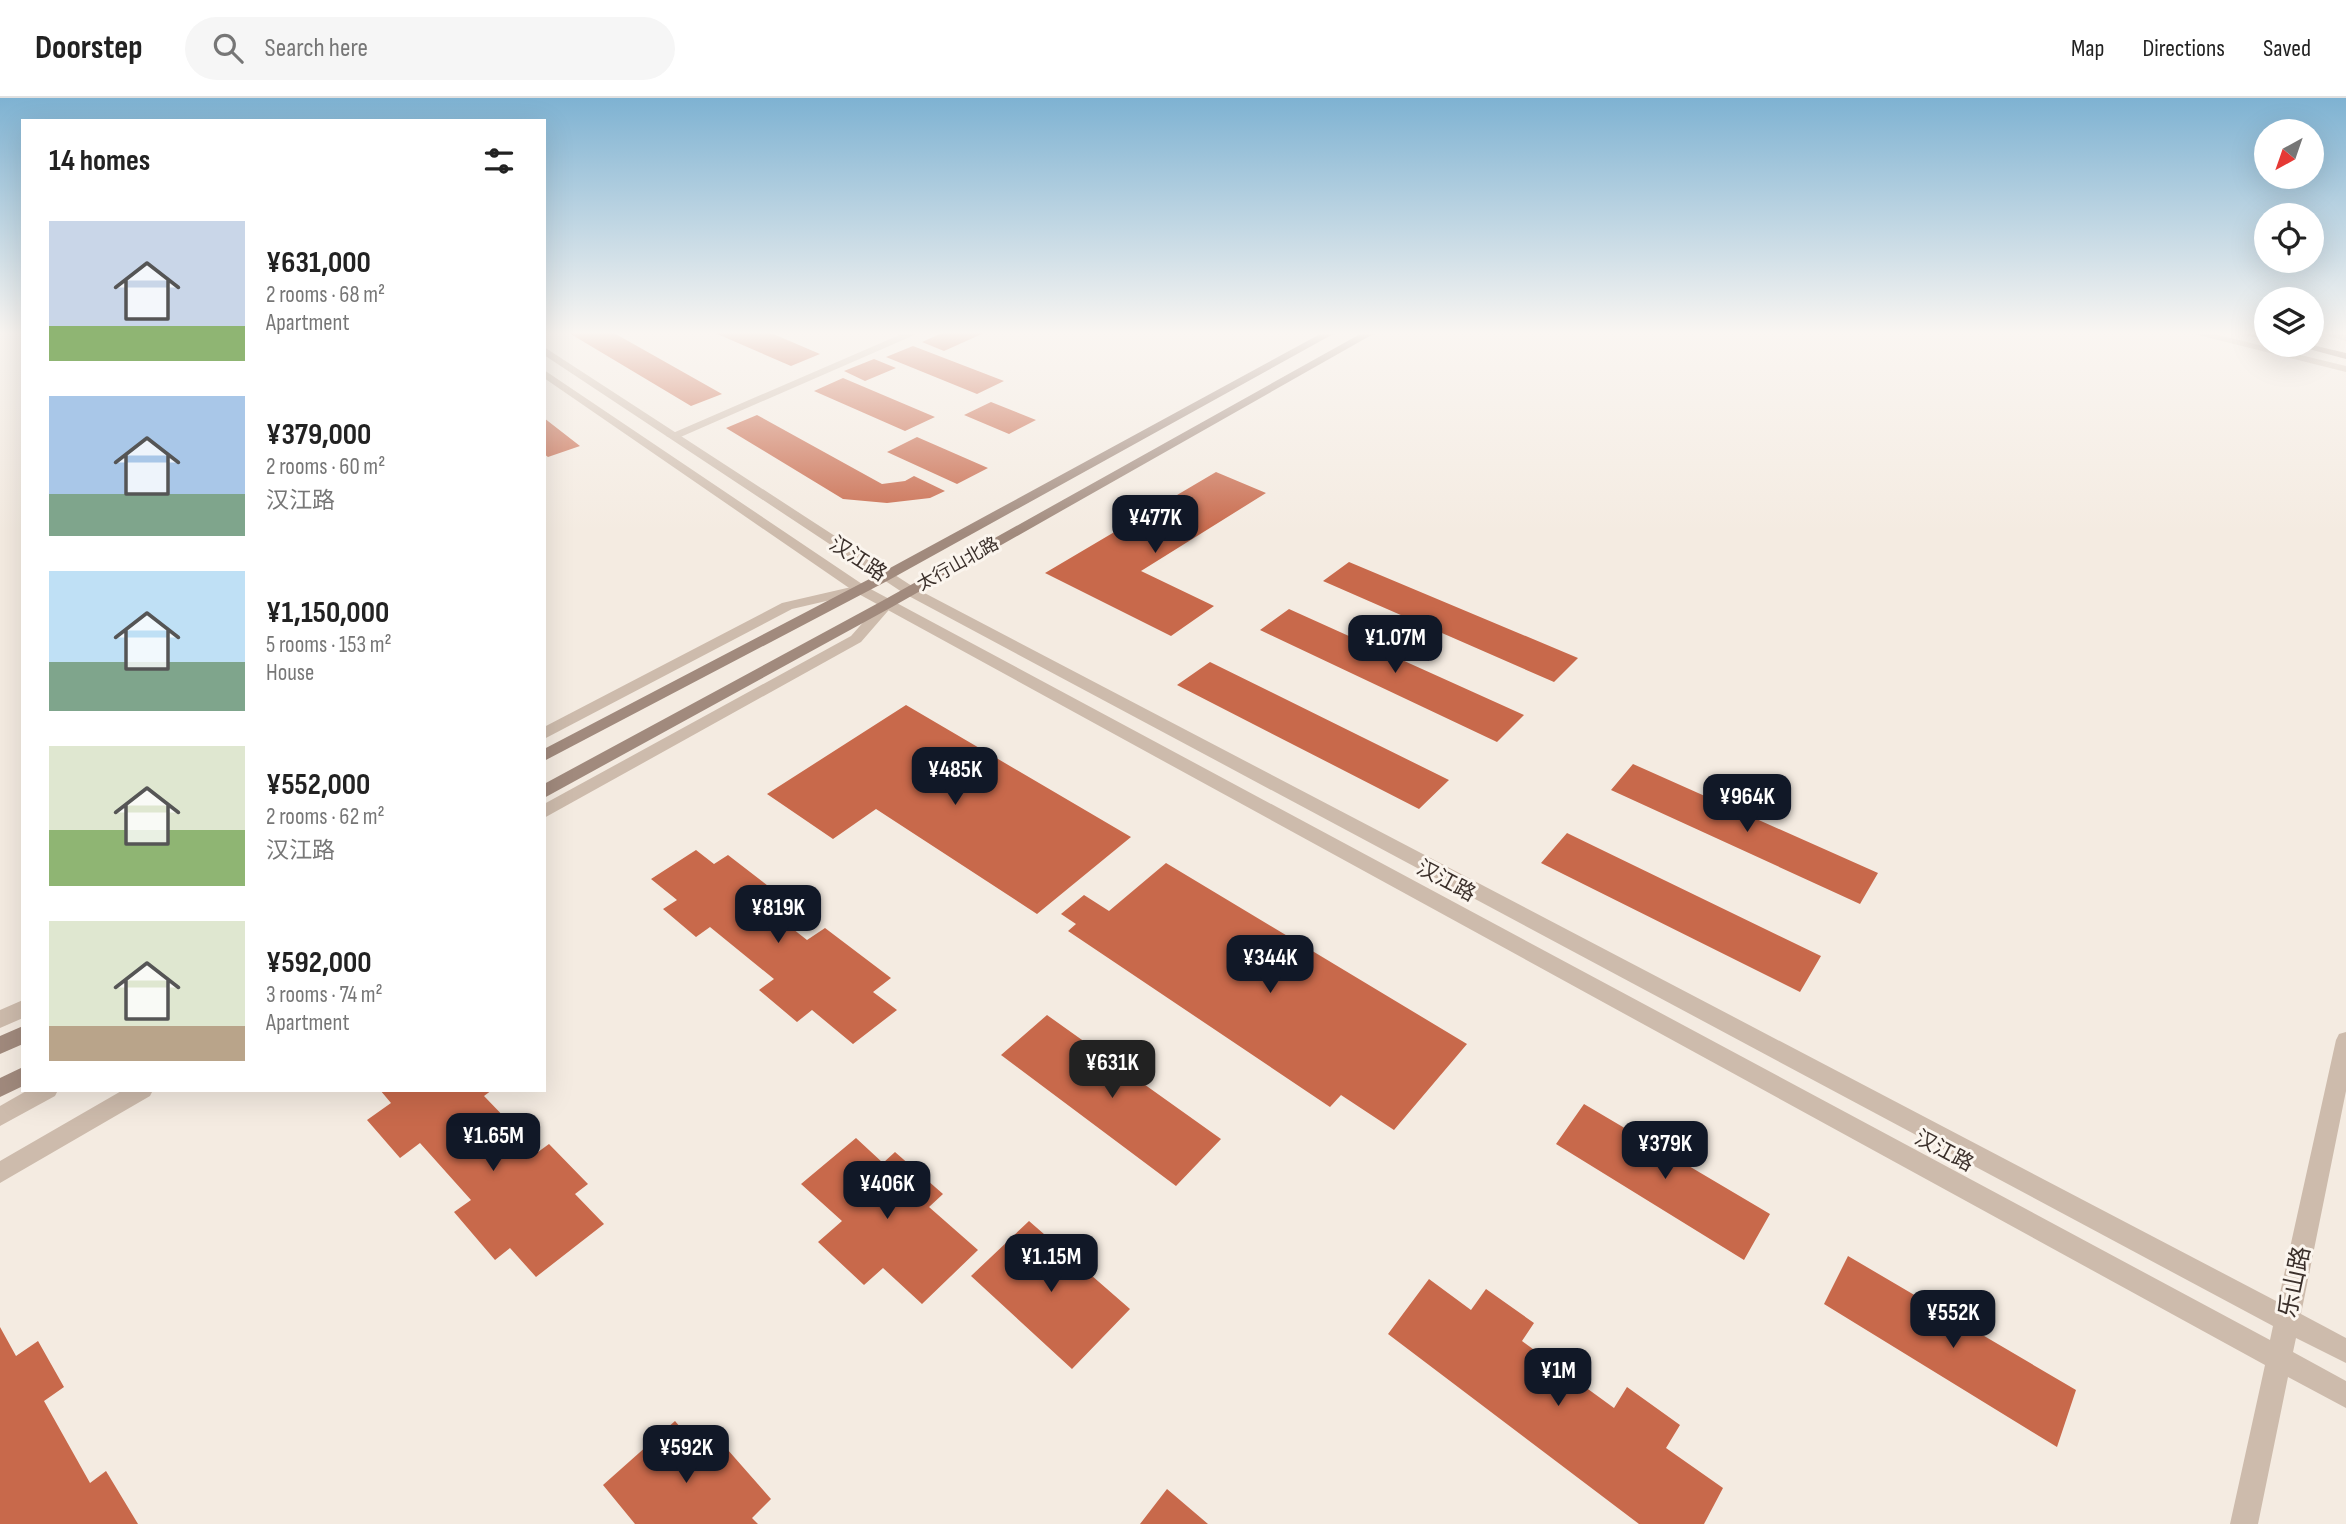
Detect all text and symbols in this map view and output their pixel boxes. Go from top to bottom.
search box [185,17,675,80]
text: Doorstep [35,28,143,68]
icon: search [209,29,247,67]
text: Search here [265,33,368,64]
text: Map [2071,34,2104,63]
text: Directions [2142,34,2225,63]
text: Saved [2263,34,2311,63]
north arrow [2254,119,2324,189]
map controls [2254,119,2324,357]
icon: filters [480,142,518,180]
text: 14 homes [49,143,150,179]
button: locate [2254,203,2324,273]
text: ¥631,000 [266,245,371,281]
icon: home [105,249,189,333]
text: 2 rooms · 68 m² [266,281,385,309]
button: layers [2254,287,2324,357]
text: Apartment [266,309,350,337]
text: ¥379,000 [266,417,371,453]
icon: home [105,424,189,508]
text: 2 rooms · 60 m² [266,453,385,481]
text: 汉江路 [266,487,335,515]
pin: ¥477K [1106,496,1204,555]
text: ¥477K [1128,504,1182,532]
street label: 汉江路 [825,531,891,587]
street label: 太行山北路 [914,533,1002,595]
text: ¥1,150,000 [266,595,389,631]
icon: home [105,599,189,683]
pin: ¥1.07M [1338,616,1452,675]
text: ¥1.07M [1364,624,1426,652]
text: 5 rooms · 153 m² [266,631,392,659]
text: House [266,659,314,687]
pin: ¥485K [906,748,1004,807]
text: ¥485K [928,756,982,784]
text: ¥552,000 [266,767,370,803]
icon: home [105,774,189,858]
pin: ¥964K [1698,774,1796,834]
text: ¥964K [1719,783,1775,811]
text: 2 rooms · 62 m² [266,803,385,831]
text: 汉江路 [266,837,335,865]
street label: 汉江路 [1412,855,1480,907]
pin: ¥819K [729,886,827,945]
text: ¥819K [751,894,805,922]
pin: ¥344K [1221,936,1319,995]
text: ¥344K [1243,944,1297,972]
text: ¥592,000 [266,945,371,981]
icon: home [105,949,189,1033]
text: 3 rooms · 74 m² [266,981,383,1009]
text: Apartment [266,1009,350,1037]
pin: ¥631K [1063,1040,1161,1100]
text: ¥631K [1085,1049,1139,1077]
pin: ¥1.65M [436,1114,550,1173]
text: ¥1.65M [462,1122,524,1150]
pin: ¥379K [1616,1122,1714,1181]
street label: 汉江路 [1910,1125,1978,1177]
text: ¥379K [1638,1130,1692,1158]
pin: ¥406K [838,1162,936,1221]
text: ¥406K [859,1170,915,1198]
pin: ¥1.15M [994,1234,1108,1294]
text: ¥1.15M [1021,1243,1081,1271]
street label: 乐山路 [2273,1244,2317,1320]
pin: ¥552K [1904,1290,2002,1350]
text: ¥552K [1926,1299,1980,1327]
pin: ¥1M [1524,1348,1592,1408]
text: ¥1M [1540,1357,1576,1385]
pin: ¥592K [637,1426,735,1485]
text: ¥592K [659,1434,713,1462]

